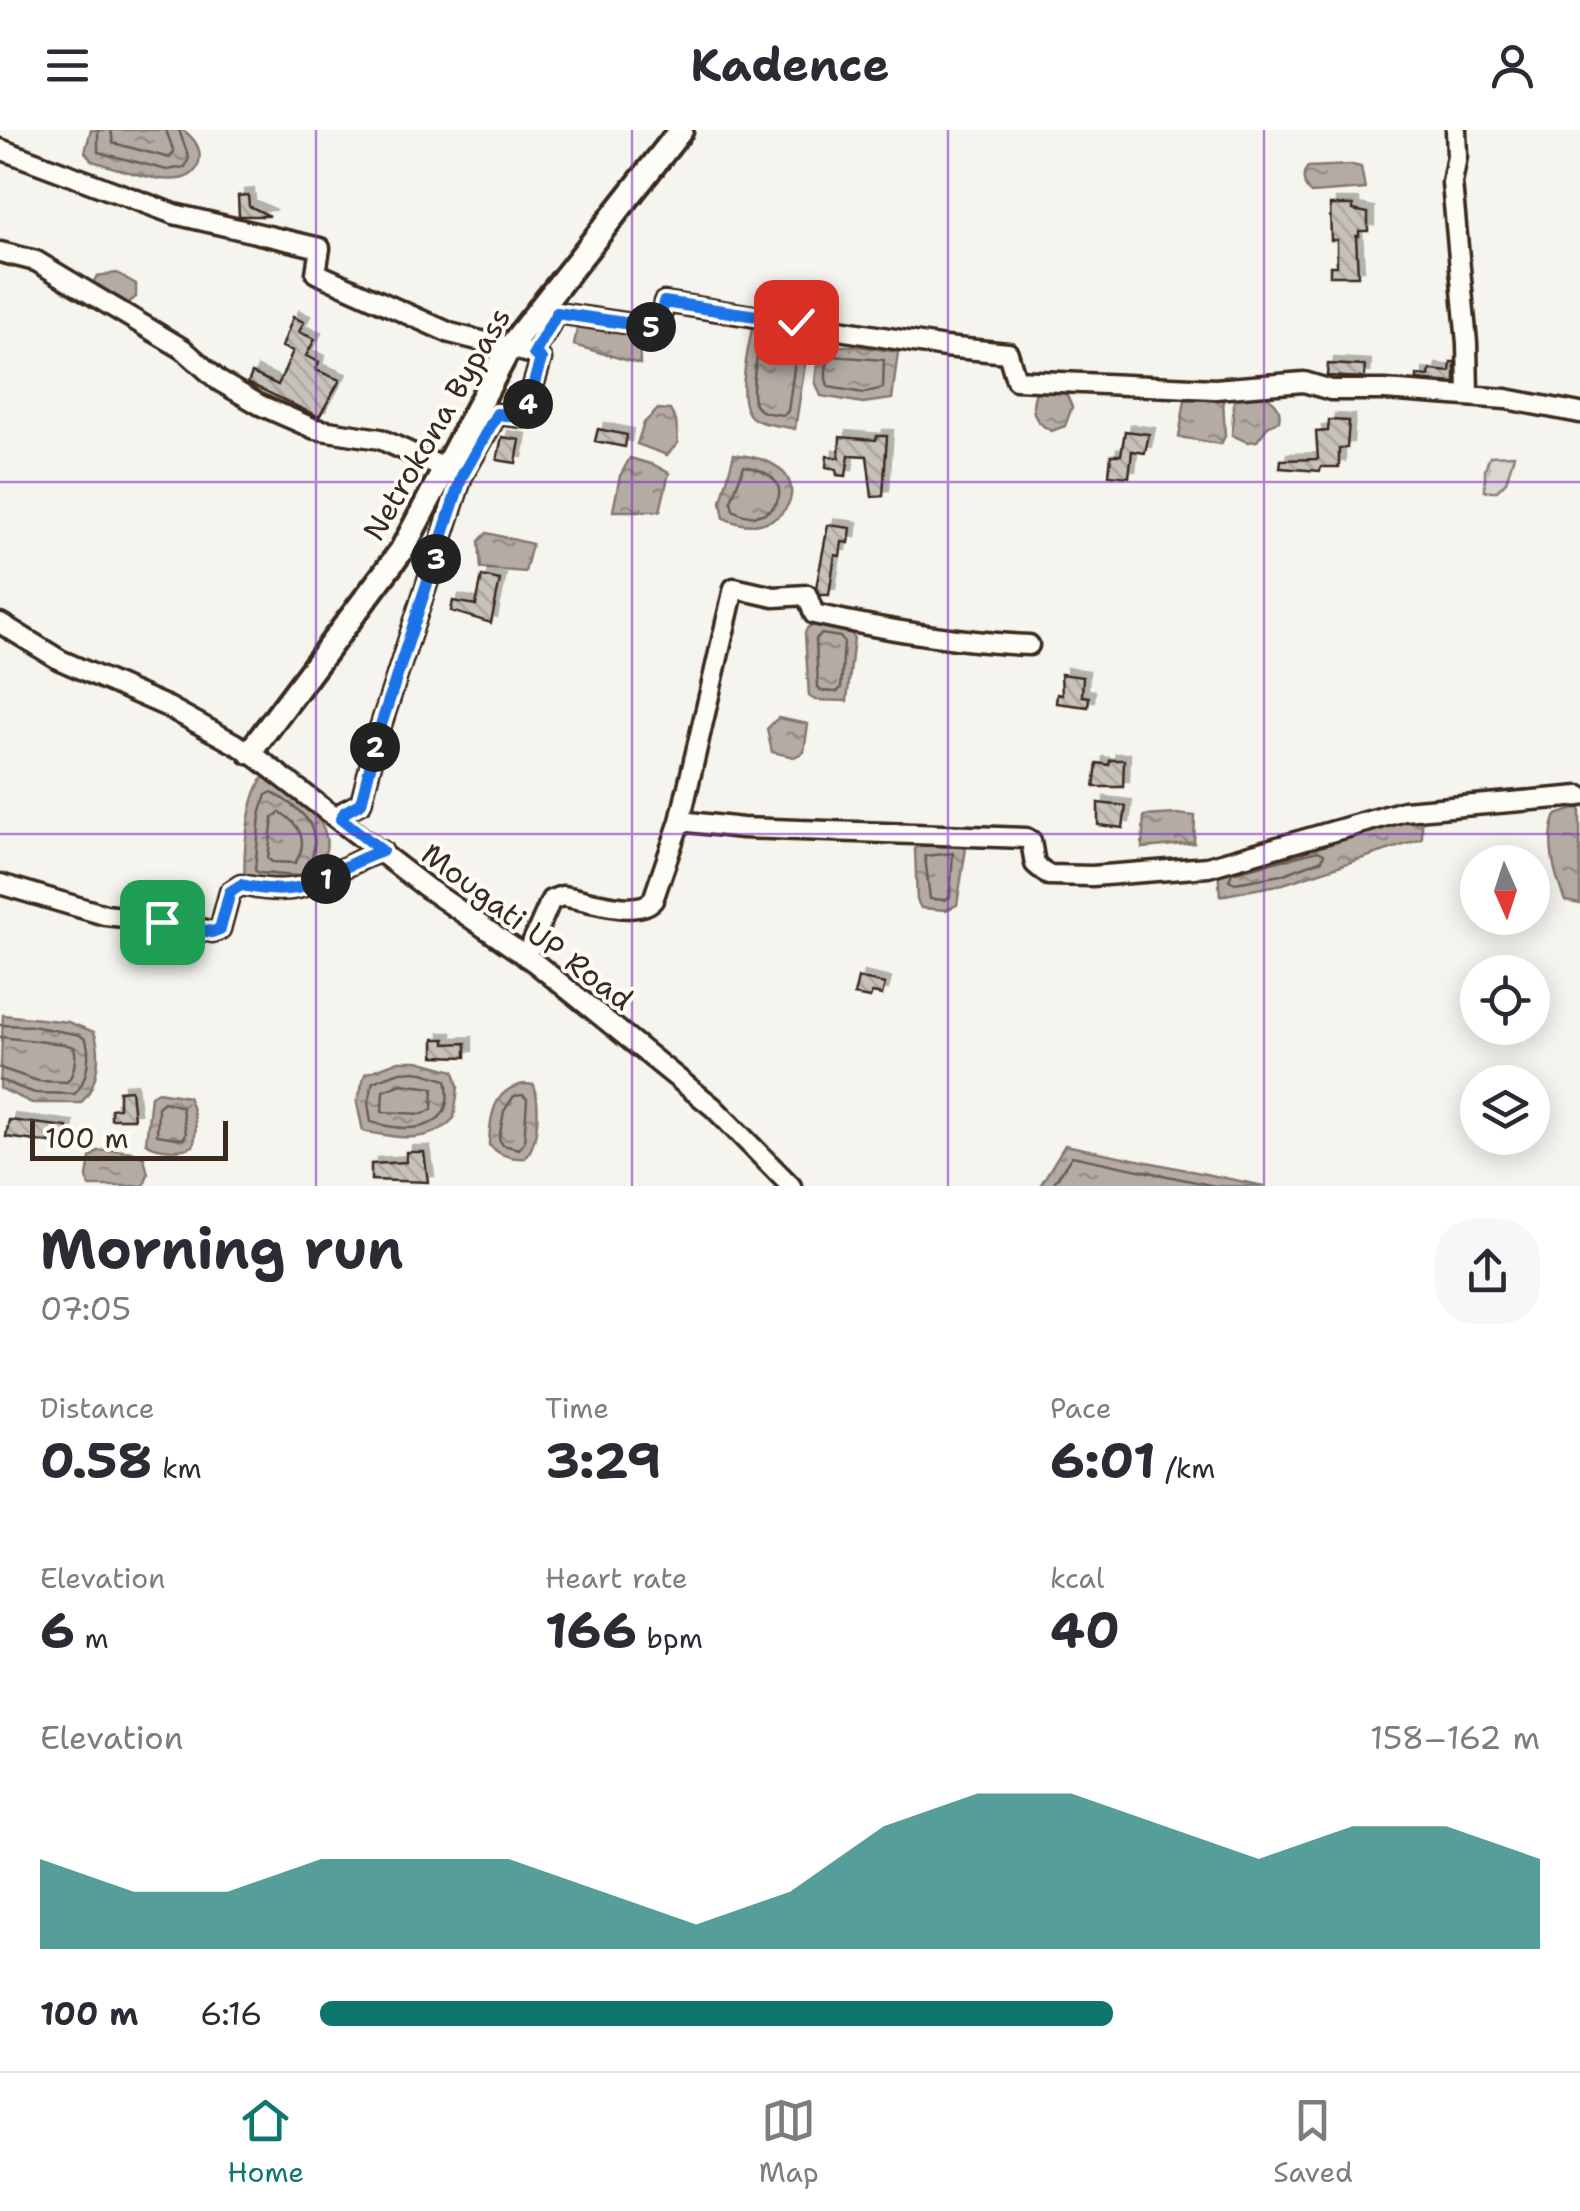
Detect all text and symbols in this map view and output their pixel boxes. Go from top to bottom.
text: Kadence [691,35,889,95]
icon: menu [40,38,95,93]
icon: person [1485,38,1540,93]
pin [754,280,839,365]
icon: check [769,295,824,350]
street label: Netrokona Bypass [353,300,520,548]
pin: 5 [626,302,676,352]
text: 5 [642,308,660,346]
pin: 4 [503,379,553,429]
text: 4 [518,385,538,423]
pin: 3 [411,534,461,584]
text: 3 [426,540,446,578]
pin: 2 [350,722,400,772]
text: 2 [365,728,385,766]
street label: Mougati UP Road [413,833,641,1020]
north arrow [1460,845,1550,935]
map controls [1460,845,1550,1155]
pin: 1 [301,854,351,904]
text: 1 [320,860,332,898]
pin [120,880,205,965]
icon: arrive [135,895,190,950]
button: locate [1460,955,1550,1045]
button: layers [1460,1065,1550,1155]
scale bar [30,1116,228,1160]
text: 100 m [45,1119,129,1157]
text: Morning run [40,1212,404,1286]
button: share [1435,1219,1540,1324]
text: 07:05 [40,1287,131,1330]
text: Distance [40,1389,155,1427]
text: Time [545,1389,609,1427]
text: Pace [1050,1389,1112,1427]
text: 0.58 [40,1427,152,1494]
text: 3:29 [545,1427,662,1494]
text: 6:01 [1050,1427,1156,1494]
text: km [152,1449,202,1487]
text: /km [1156,1449,1215,1487]
text: Elevation [40,1559,165,1597]
text: Heart rate [545,1559,688,1597]
text: kcal [1050,1559,1104,1597]
text: 6 [40,1597,75,1664]
text: 166 [545,1597,637,1664]
text: 40 [1050,1597,1120,1664]
text: m [75,1619,109,1657]
text: bpm [637,1619,703,1657]
text: Elevation [40,1716,183,1759]
text: 158–162 m [1370,1716,1540,1759]
text: 100 m [40,1992,139,2035]
text: 6:16 [200,1992,263,2035]
tab: Home [227,2093,304,2191]
tab: Map [759,2093,819,2191]
tab: Saved [1273,2093,1353,2191]

